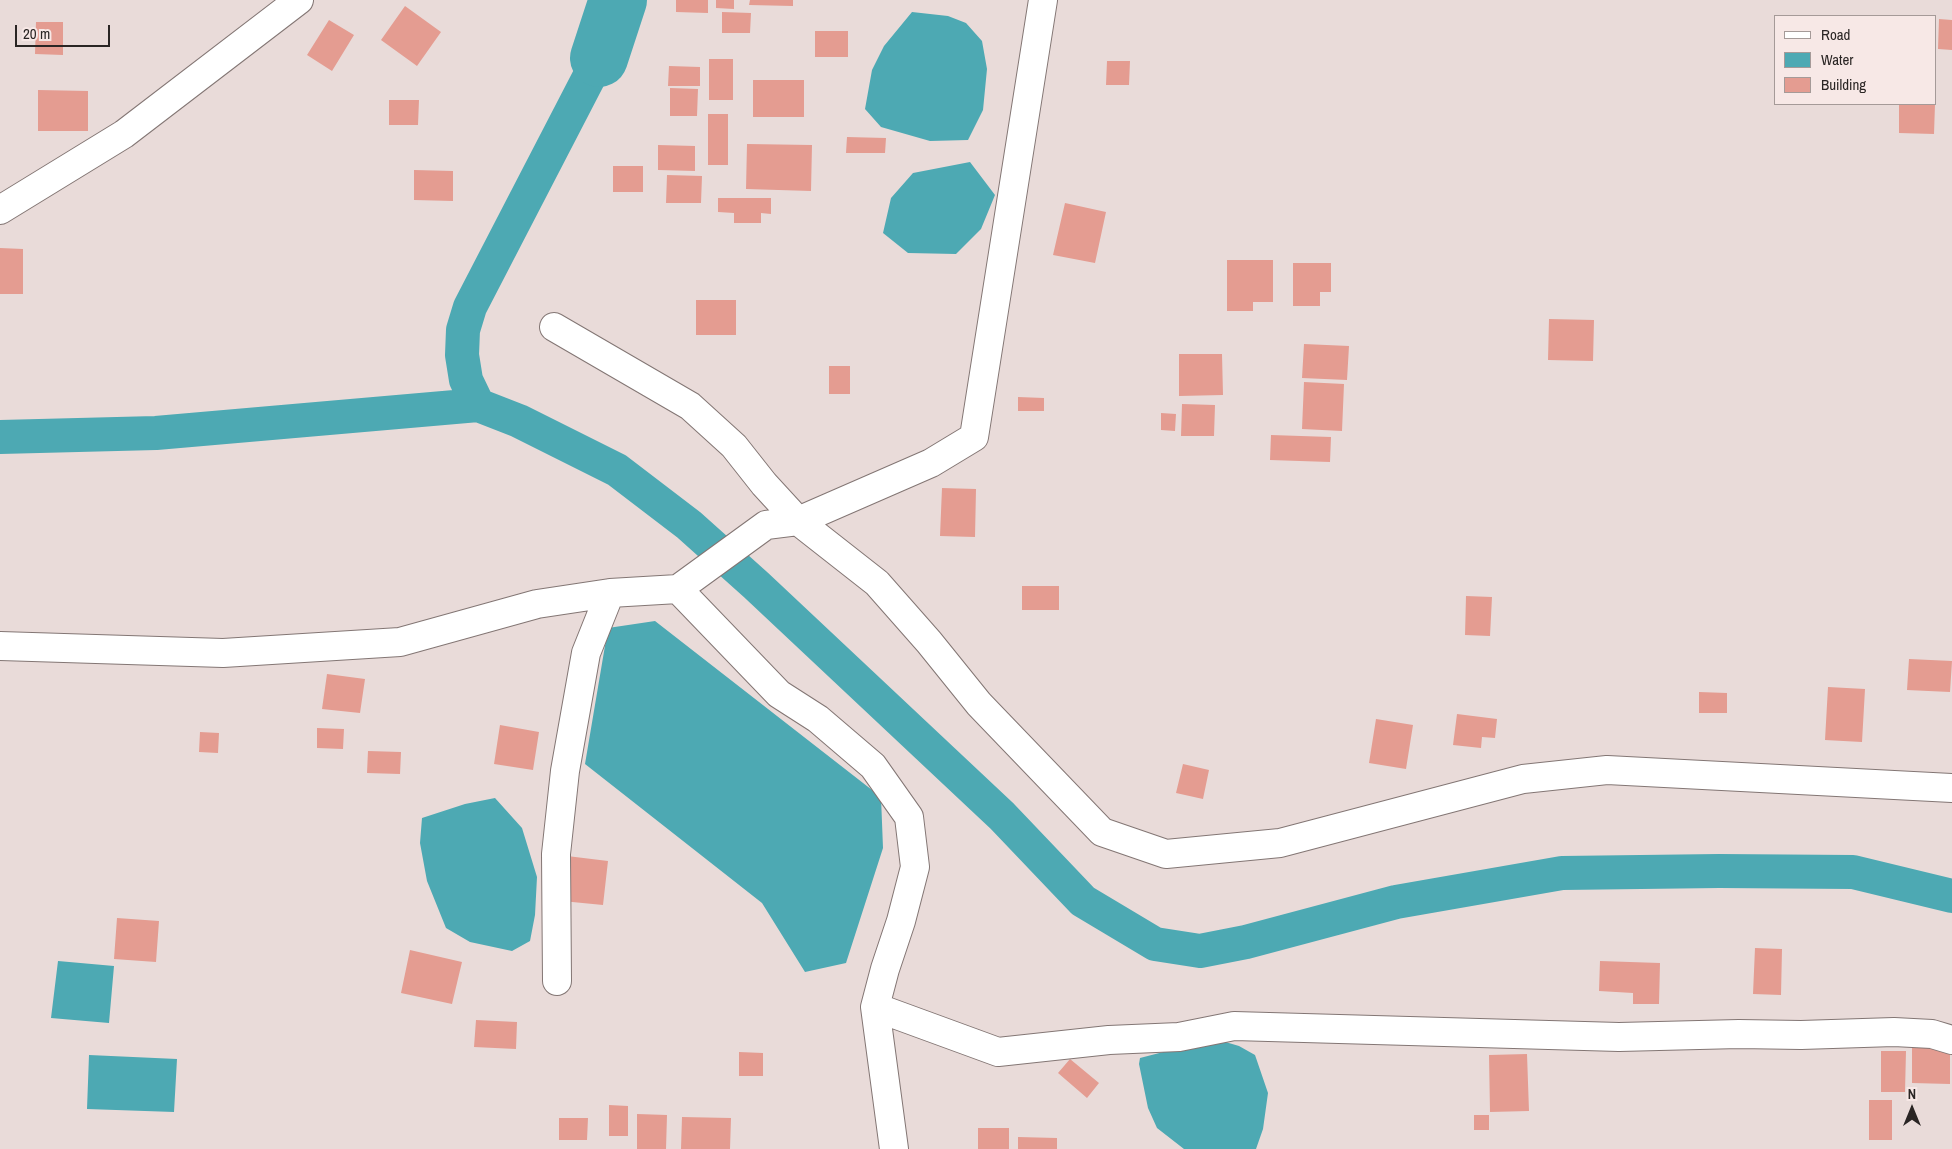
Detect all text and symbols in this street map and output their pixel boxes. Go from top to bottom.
scale bar [18,15,112,47]
legend [1774,15,1937,105]
text: 20 m [23,23,50,44]
text: Road [1821,24,1850,45]
text: Water [1821,49,1853,70]
text: Building [1821,74,1866,95]
north arrow [1887,1084,1937,1134]
text: N [1908,1085,1916,1103]

